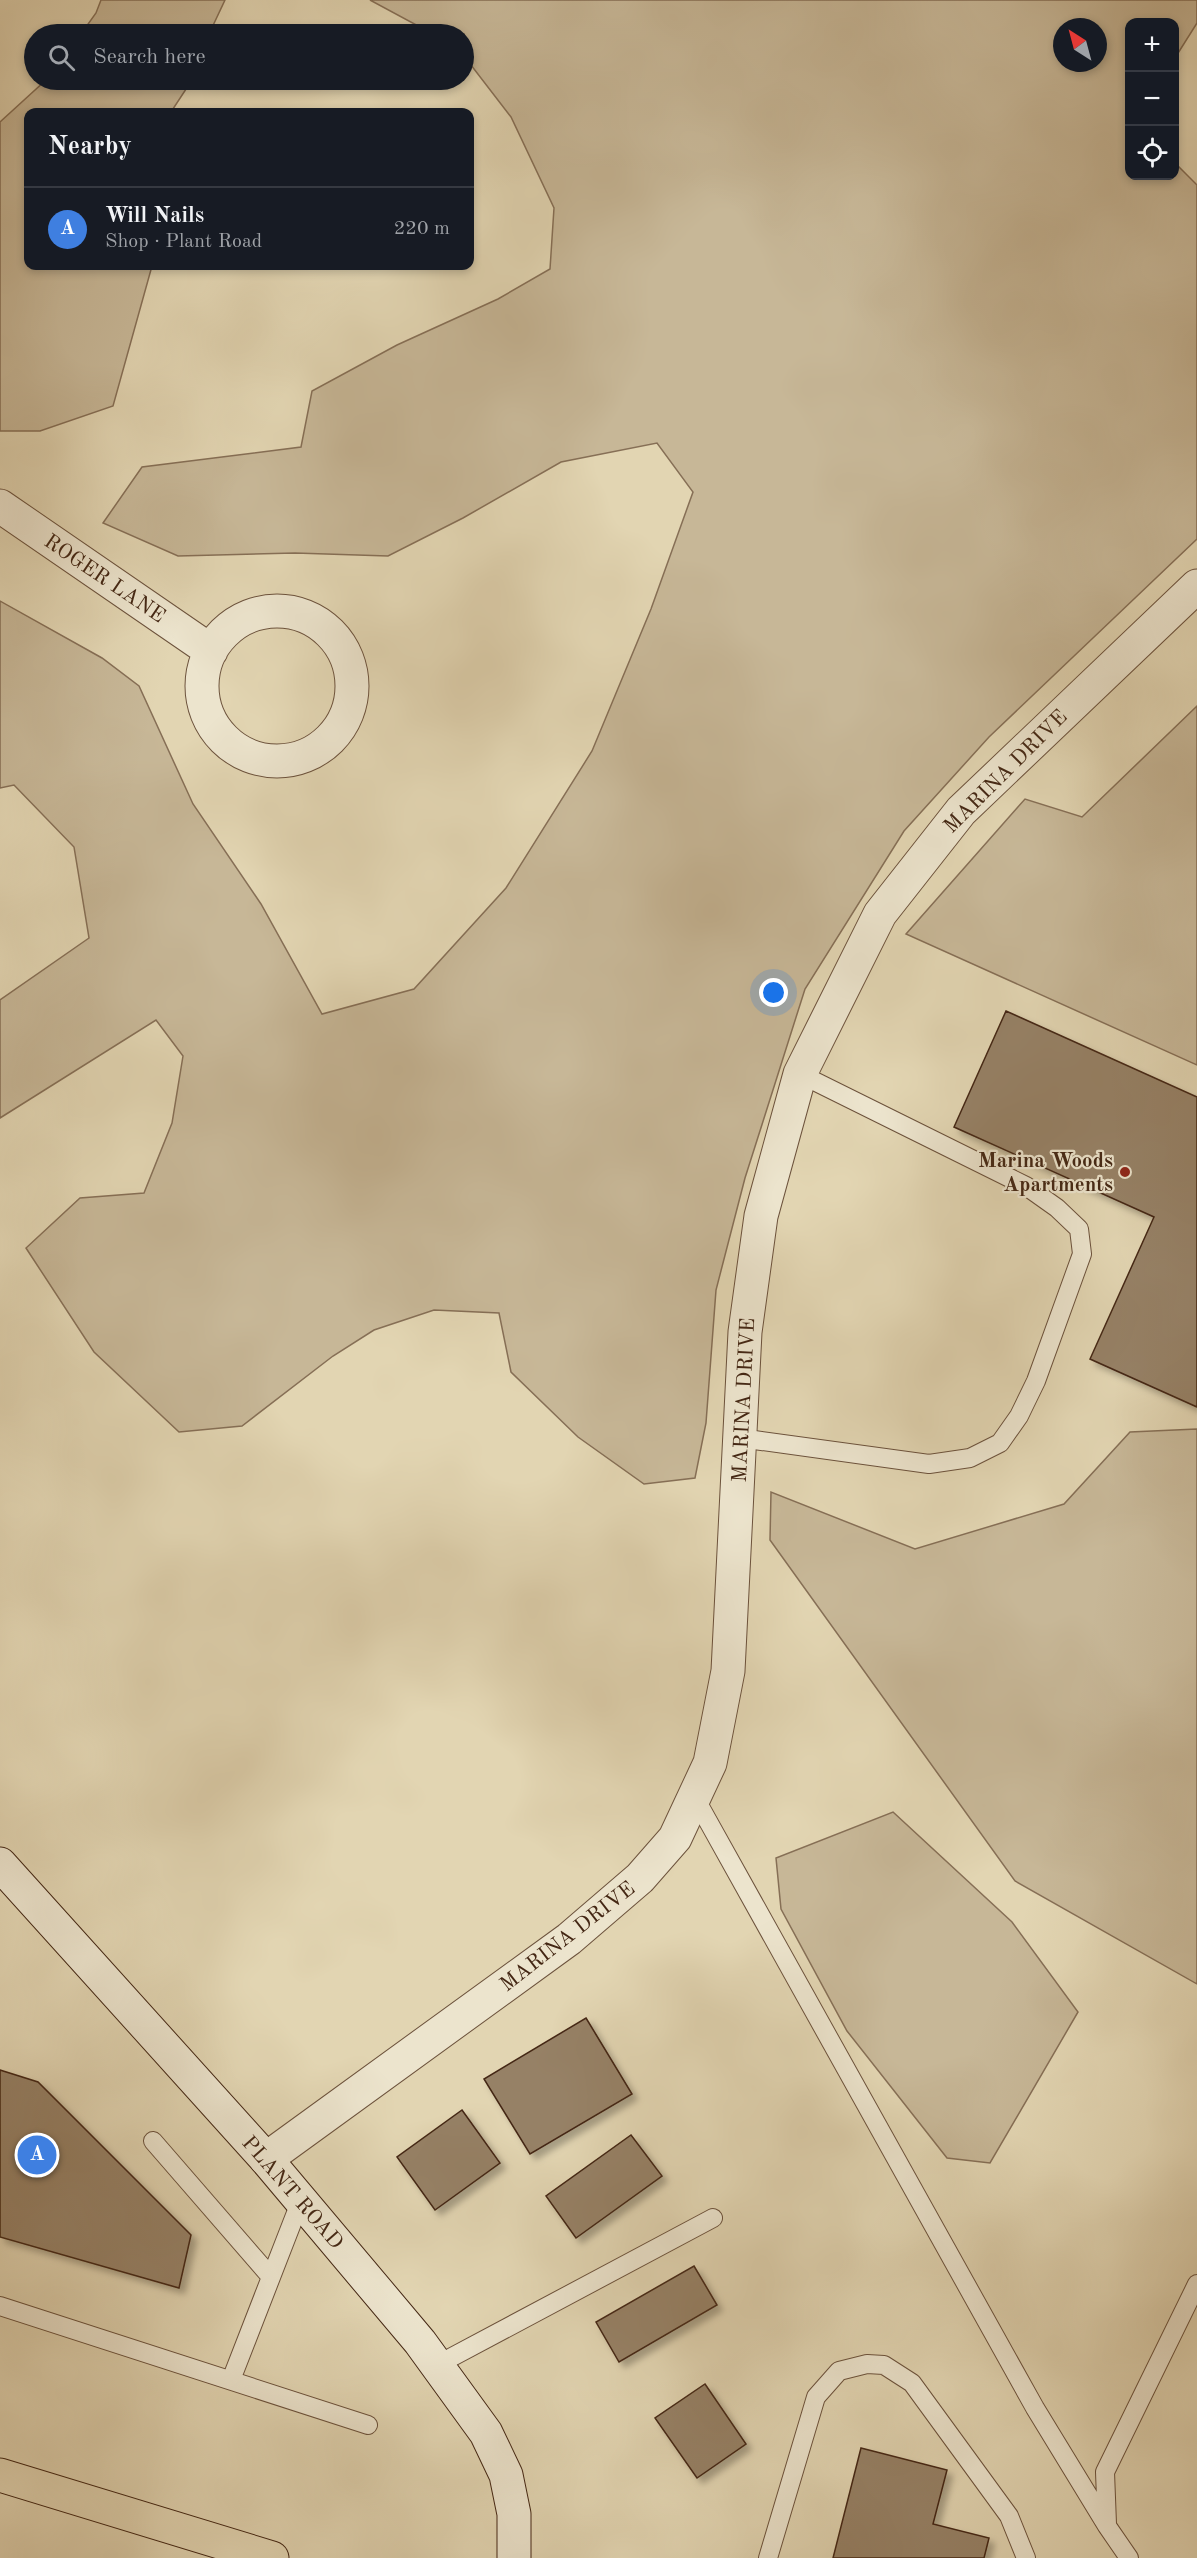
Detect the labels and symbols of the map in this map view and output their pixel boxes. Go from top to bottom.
north arrow [1053,18,1107,72]
street label: ROGER LANE [40,531,168,627]
street label: MARINA DRIVE [940,706,1072,838]
your location [759,978,788,1007]
place label: Marina Woods Apartments [978,1151,1113,1196]
marker: Marina Woods Apartments [1118,1165,1132,1179]
street label: MARINA DRIVE [730,1317,759,1483]
street label: MARINA DRIVE [497,1878,639,1996]
pin: A [18,2132,57,2178]
street label: PLANT ROAD [237,2132,346,2254]

